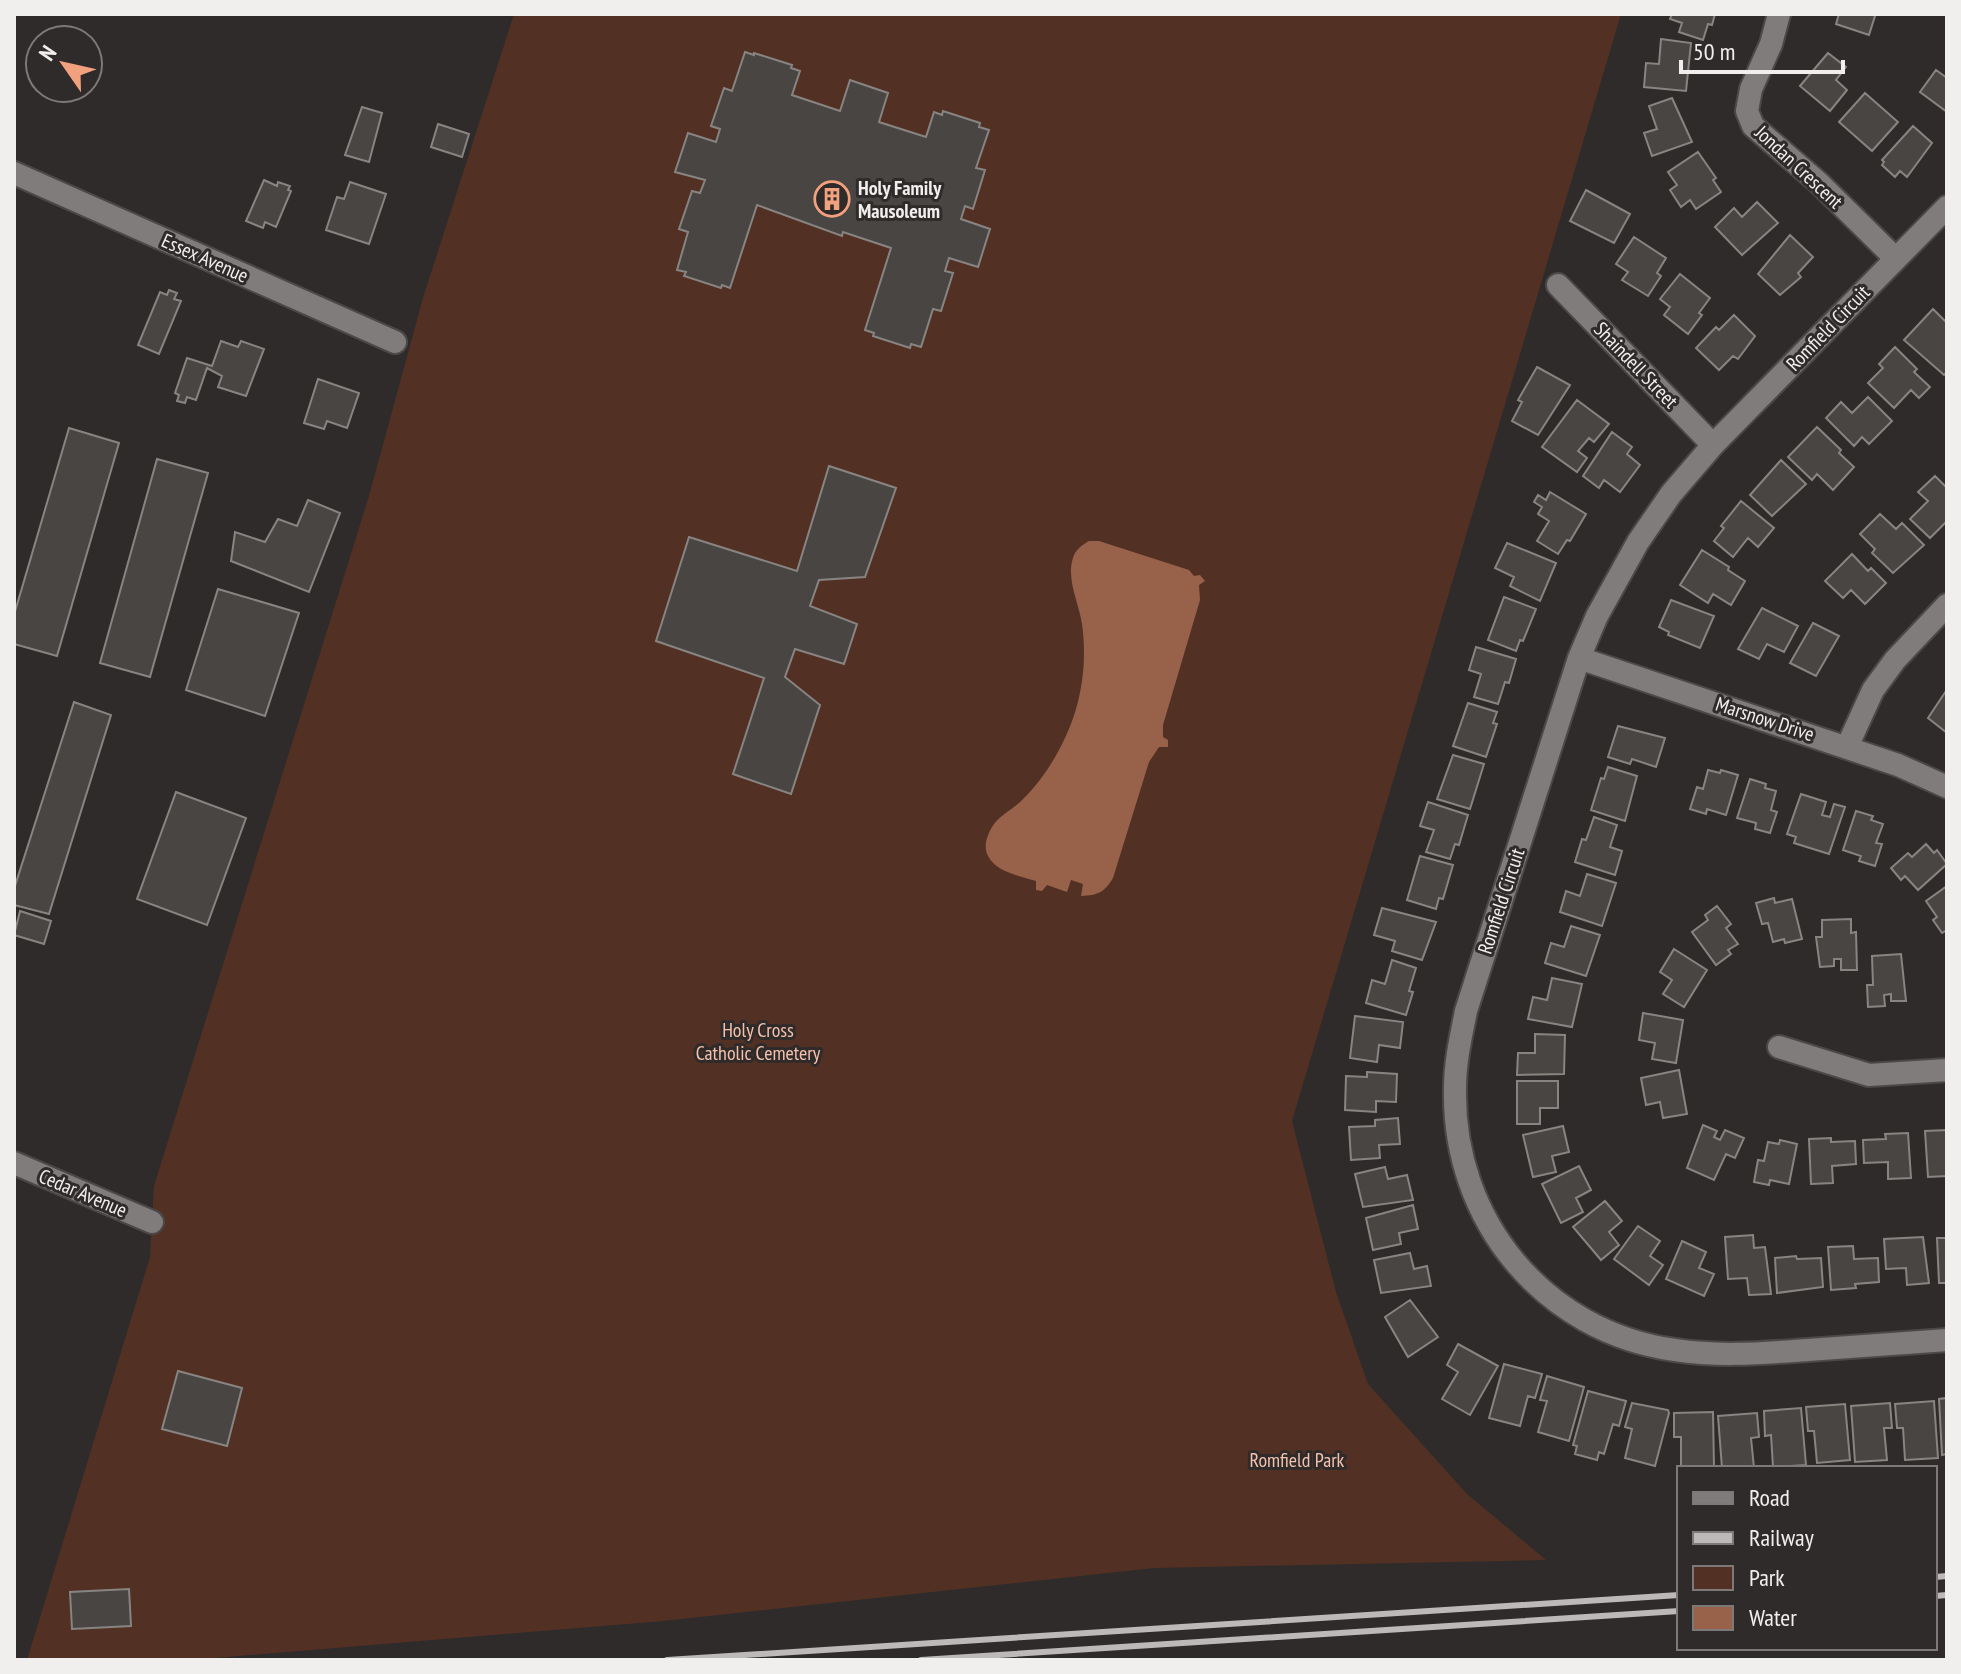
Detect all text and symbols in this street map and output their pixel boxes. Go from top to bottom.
north arrow [24,24,104,104]
scale bar [1681,24,1843,74]
text: 50 m [1693,36,1735,67]
text: N [32,40,62,66]
street label: Jondan Crescent [1749,119,1849,215]
place label: Holy Family Mausoleum [858,175,942,224]
building icon: Holy Family Mausoleum [813,180,851,218]
street label: Essex Avenue [158,227,252,289]
street label: Romfield Circuit [1781,279,1876,376]
street label: Shaindell Street [1588,316,1684,414]
street label: Marsnow Drive [1712,691,1818,747]
street label: Romfield Circuit [1472,844,1530,957]
park label: Holy Cross Catholic Cemetery [696,1017,821,1066]
street label: Cedar Avenue [35,1163,131,1223]
park label: Romfield Park [1250,1447,1345,1473]
legend [1677,1466,1937,1650]
text: Road [1749,1482,1790,1513]
text: Railway [1749,1522,1814,1553]
text: Park [1749,1562,1785,1593]
text: Water [1749,1602,1797,1633]

